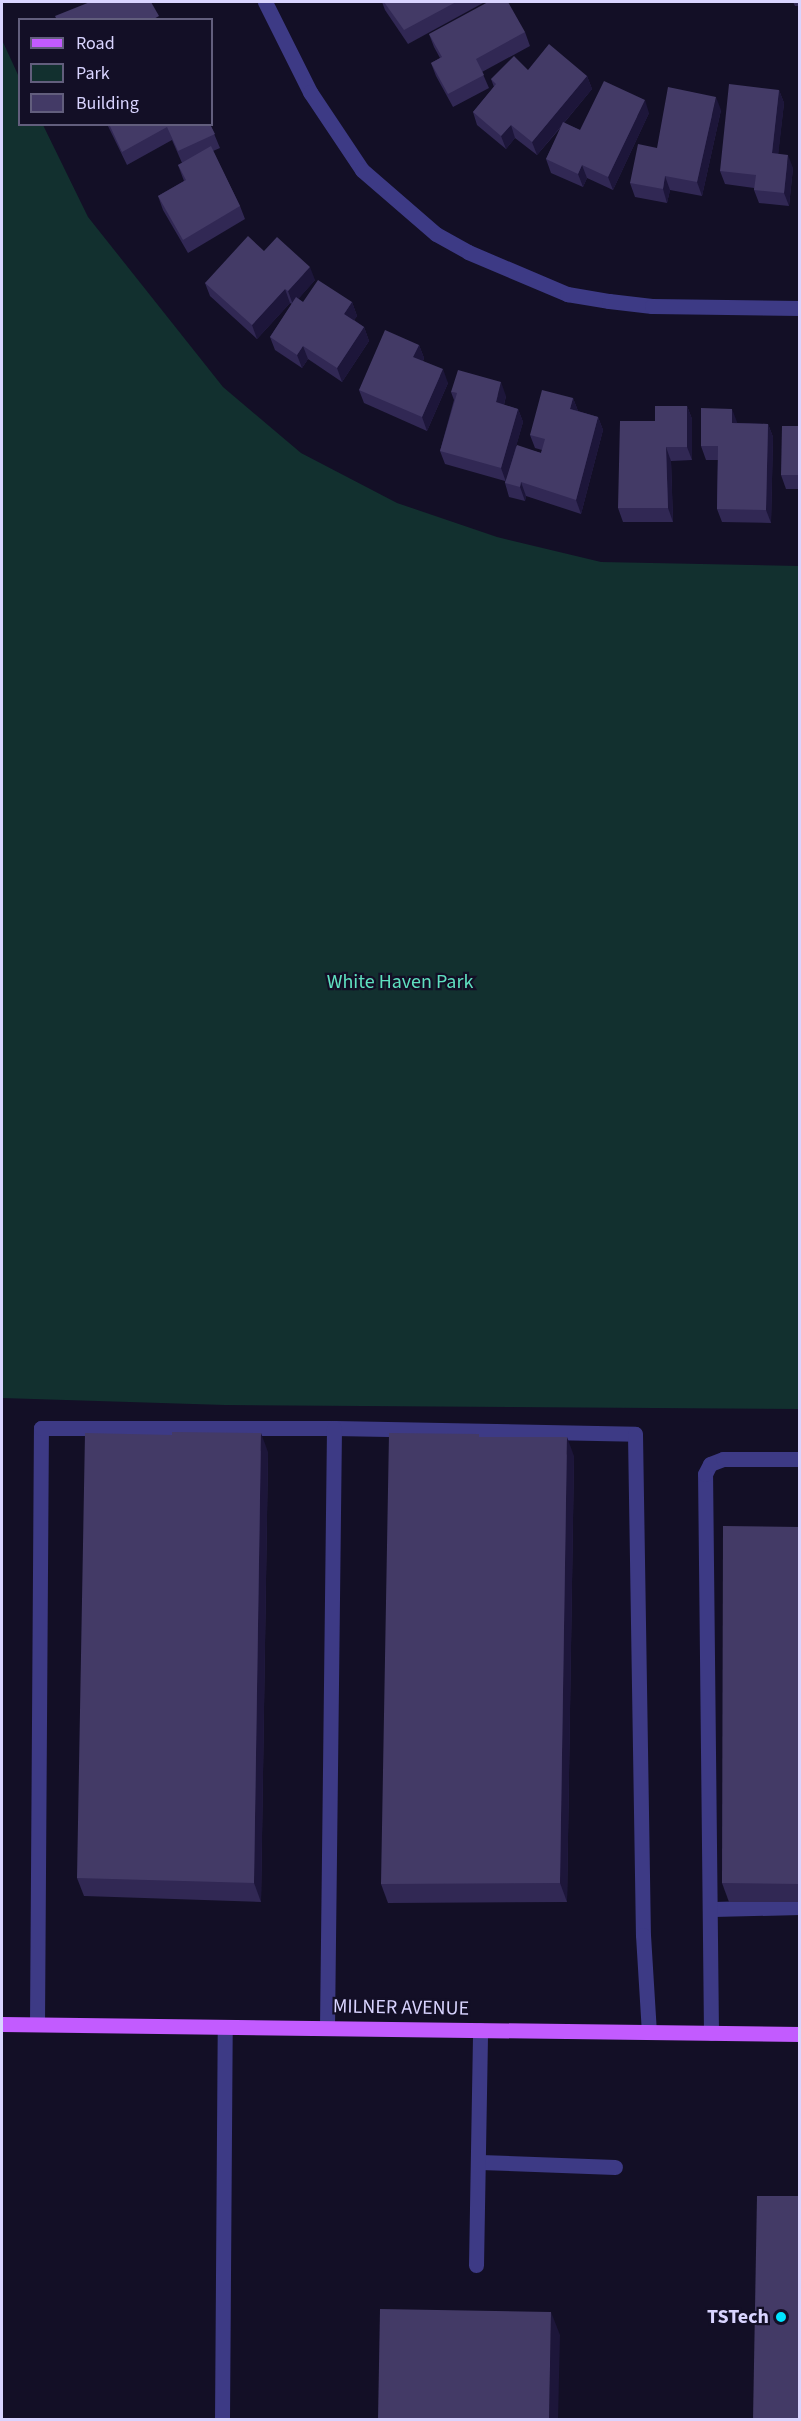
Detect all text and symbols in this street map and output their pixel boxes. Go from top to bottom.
legend [18,18,213,126]
text: Road [76,31,115,56]
text: Park [76,61,110,86]
text: Building [76,91,139,116]
park label: White Haven Park [327,970,473,994]
street label: MILNER AVENUE [333,1995,469,2021]
place label: TSTech [707,2305,769,2329]
marker: TSTech [774,2310,788,2324]

